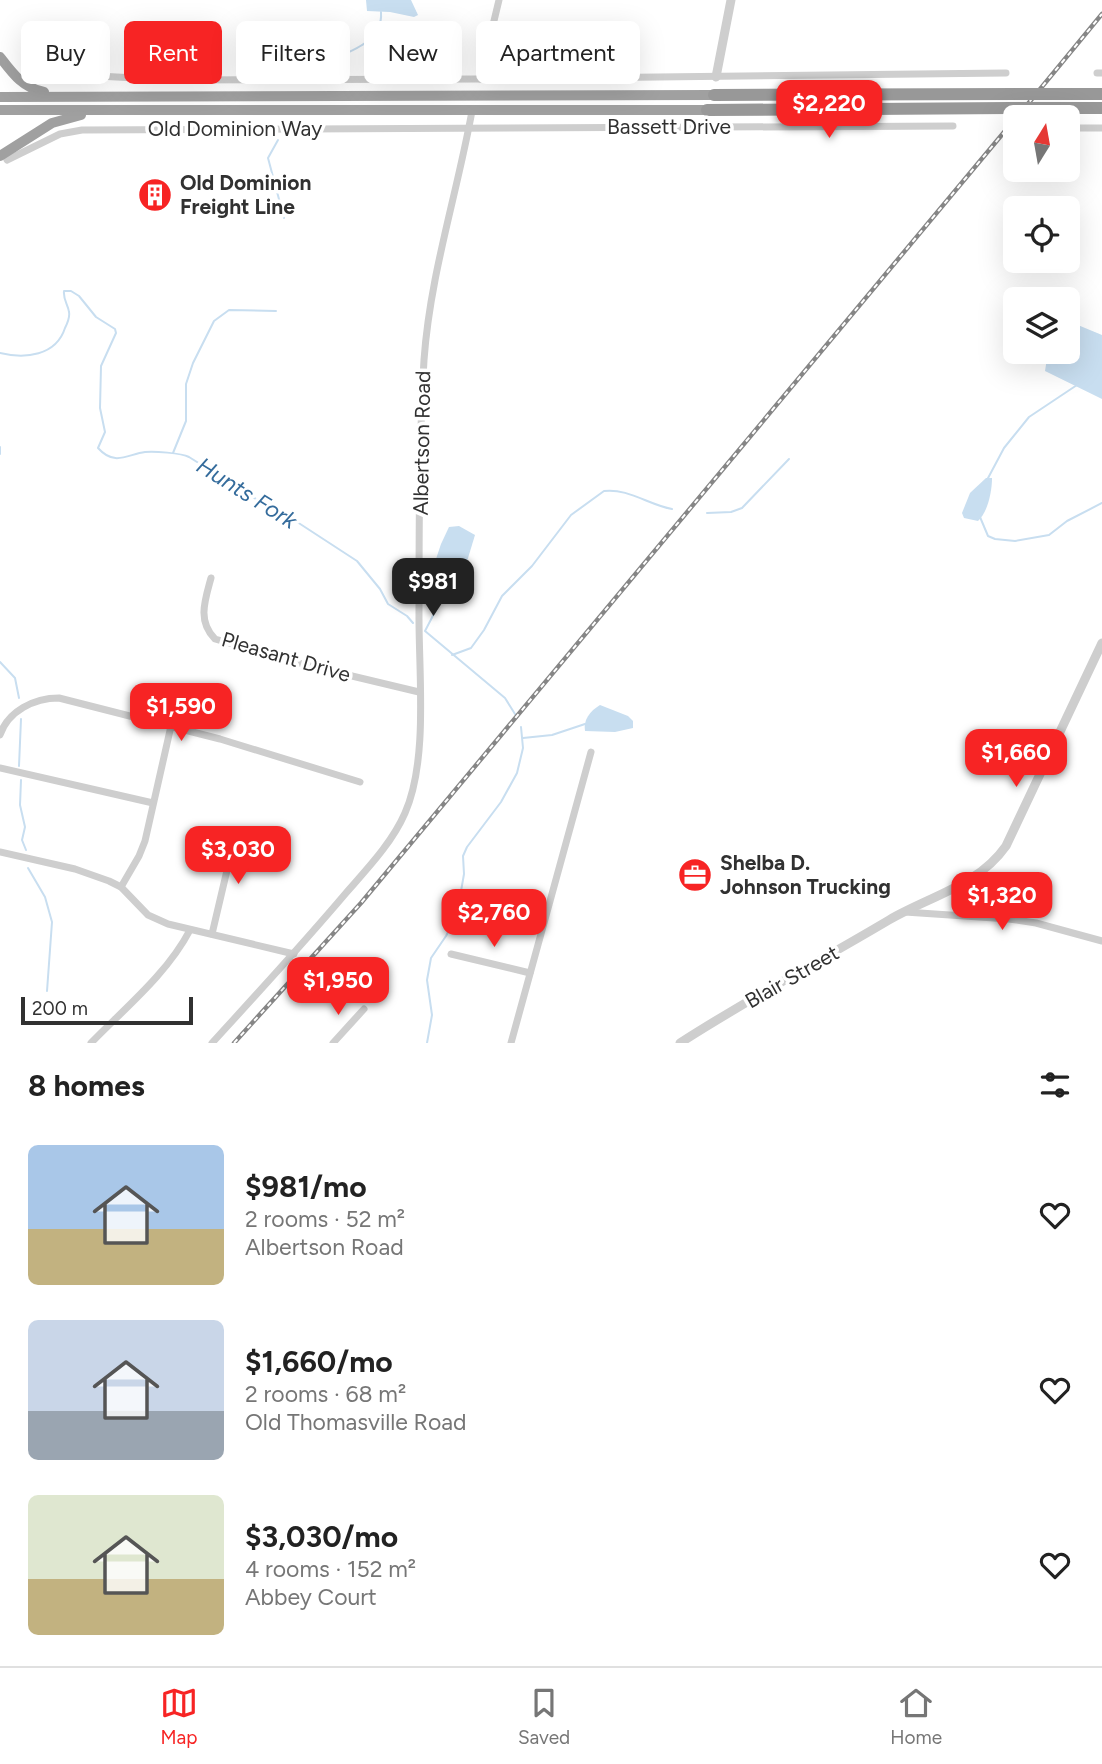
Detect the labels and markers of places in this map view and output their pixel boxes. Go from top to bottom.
pin: $2,220 [772,80,886,140]
place label: Old Dominion Freight Line [180,170,311,219]
building icon: Old Dominion Freight Line [136,176,174,214]
pin: $981 [392,558,474,618]
pin: $1,590 [124,684,238,743]
pin: $1,660 [959,730,1073,789]
pin: $3,030 [181,826,295,886]
place label: Shelba D. Johnson Trucking [720,850,891,899]
office icon: Shelba D. Johnson Trucking [676,856,714,894]
pin: $1,320 [945,872,1059,932]
pin: $2,760 [437,890,551,949]
pin: $1,950 [281,958,395,1017]

